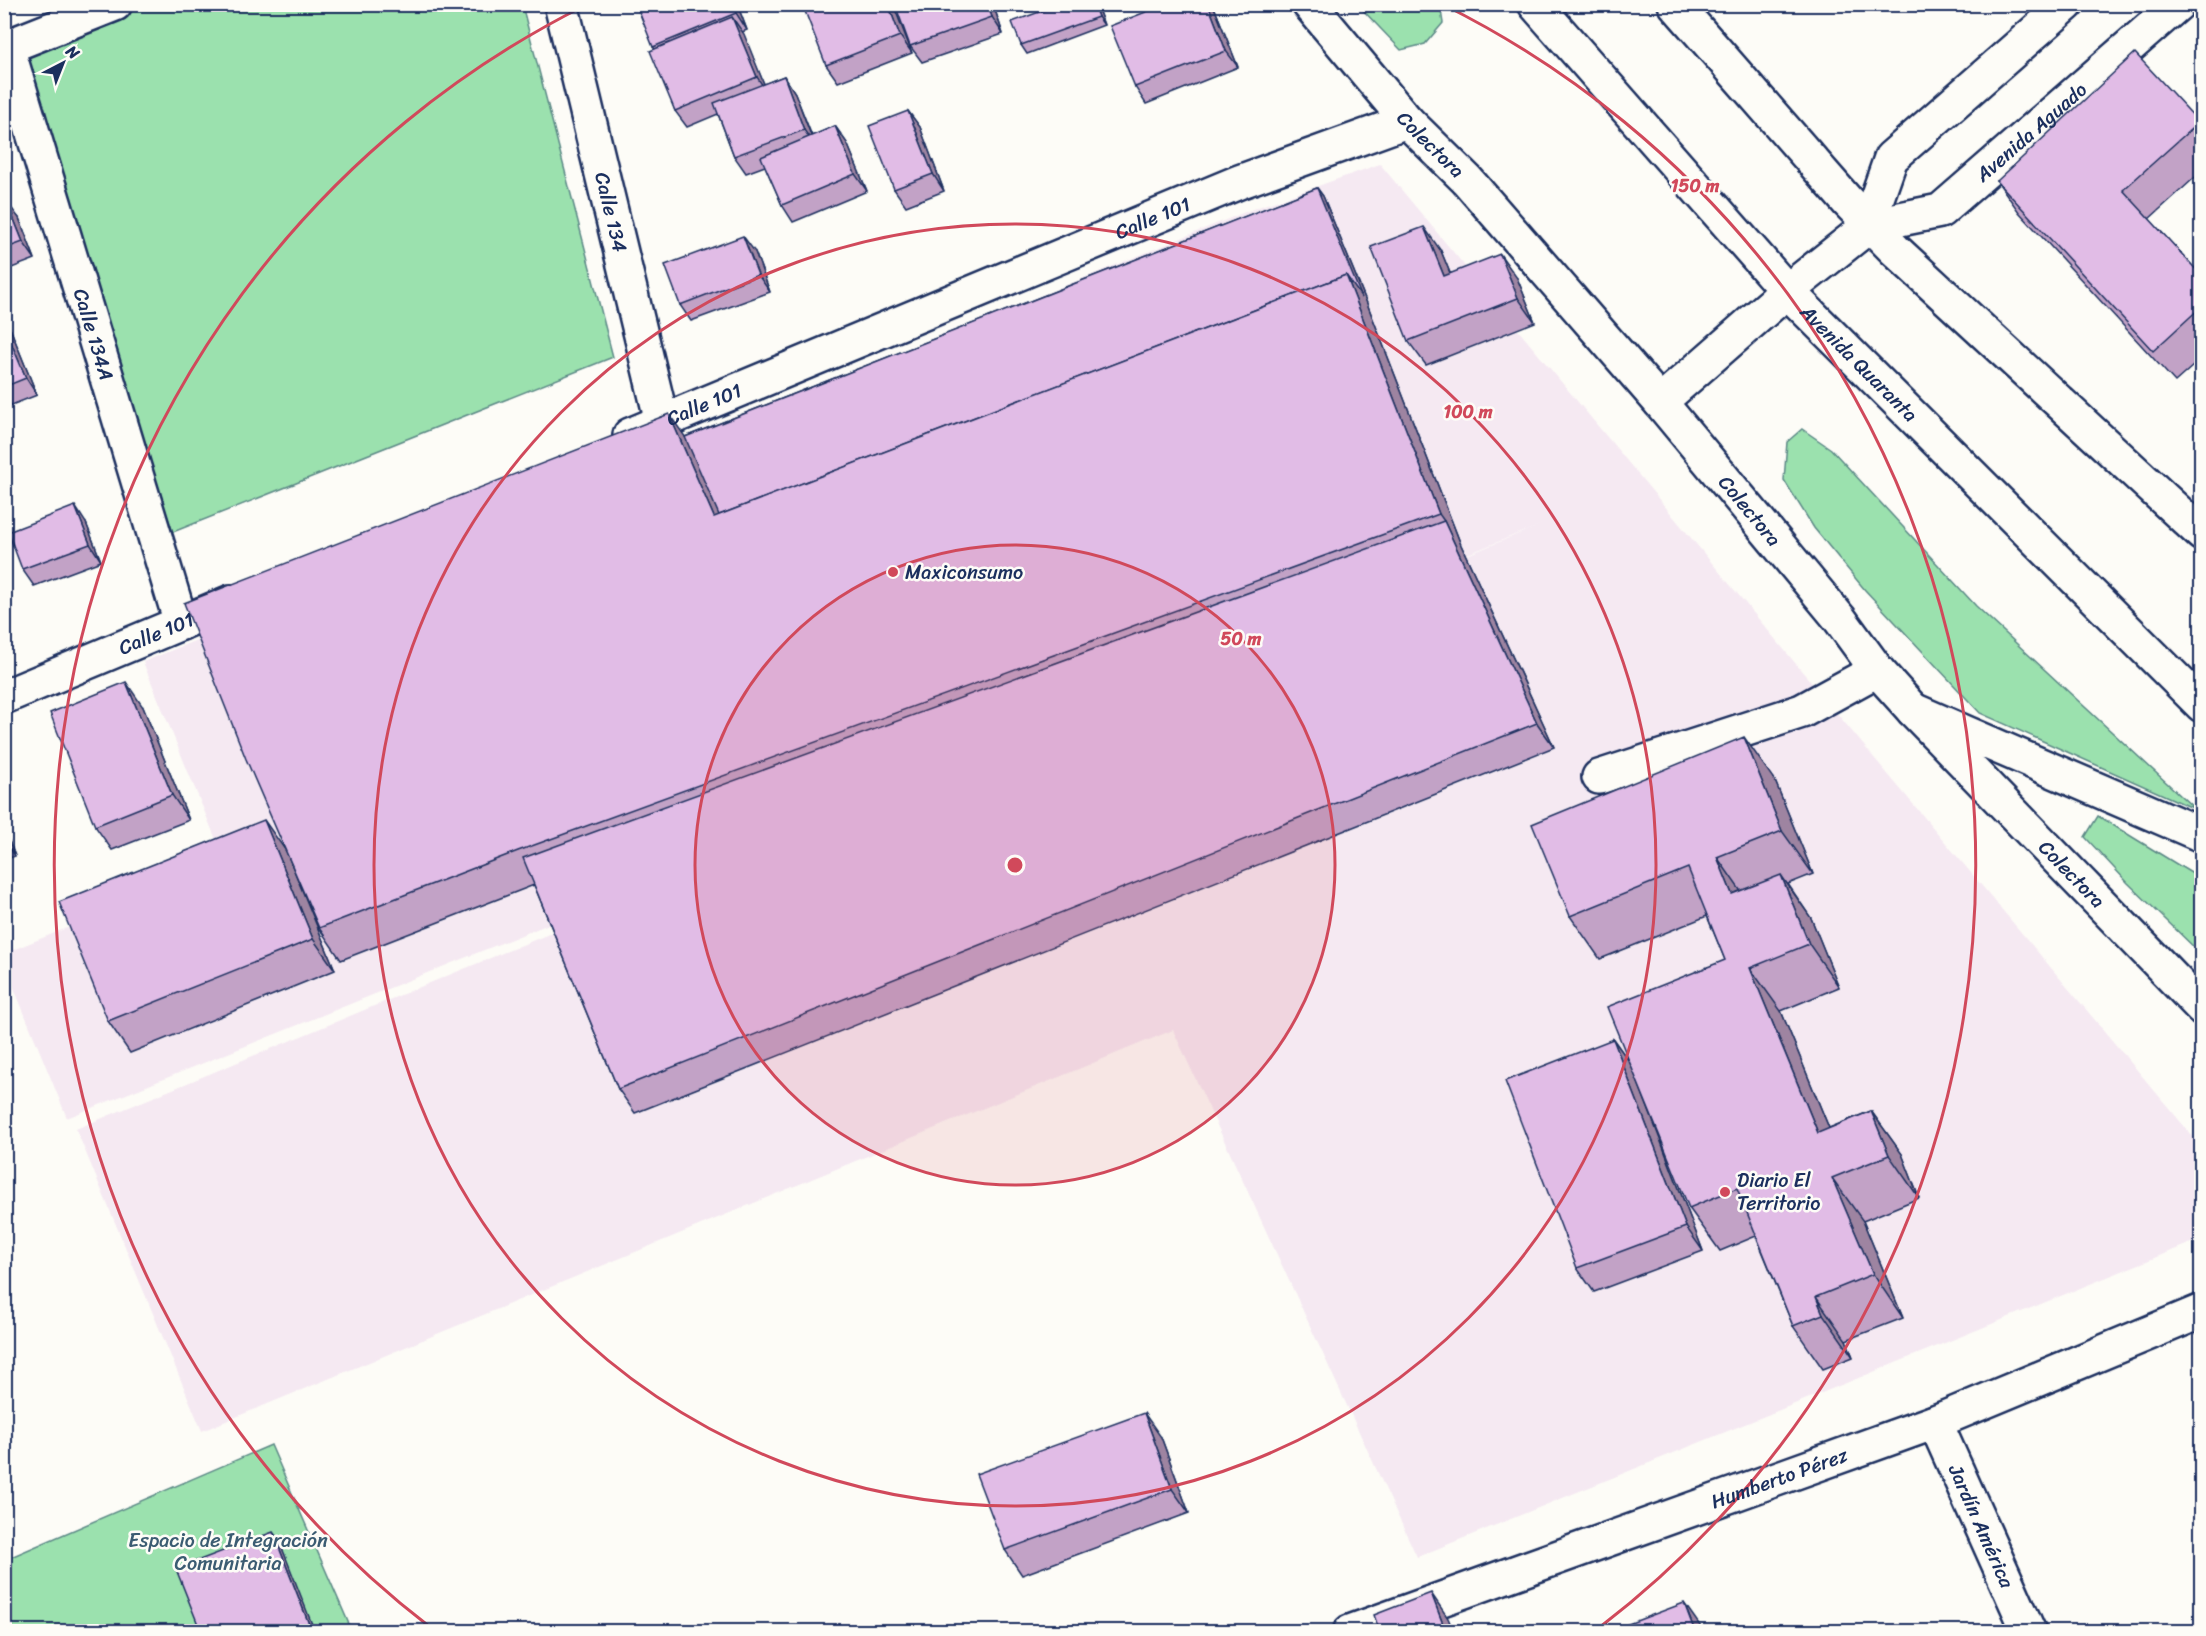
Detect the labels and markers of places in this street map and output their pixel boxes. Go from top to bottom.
place label: Maxiconsumo [905,555,1023,590]
marker: Maxiconsumo [886,565,900,579]
centre of rings [1005,855,1025,875]
place label: Diario El Territorio [1737,1163,1820,1221]
marker: Diario El Territorio [1718,1185,1732,1199]

